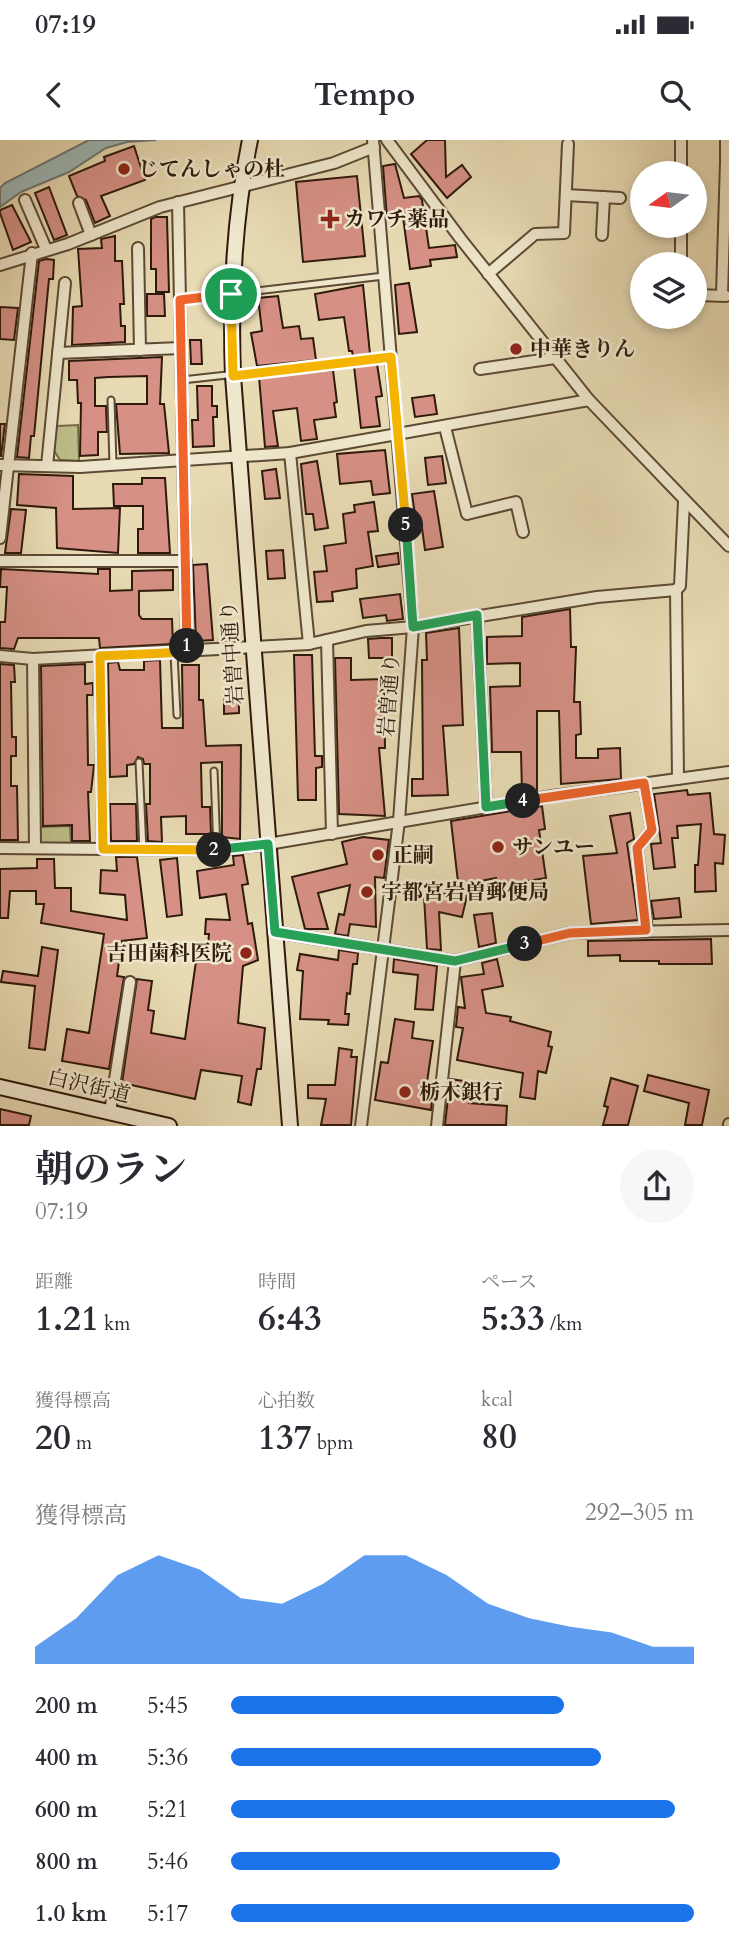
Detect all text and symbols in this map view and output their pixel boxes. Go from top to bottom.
text: 07:19 [35,7,96,42]
text: Tempo [314,73,415,117]
icon: back [35,76,73,114]
icon: search [656,76,694,114]
place label: じてんしゃの杜 [138,155,285,184]
marker: じてんしゃの杜 [116,161,132,177]
north arrow [630,161,707,238]
map controls [630,161,707,329]
place label: カワチ薬品 [344,205,449,234]
marker: カワチ薬品 [322,211,338,227]
button: layers [630,252,707,329]
pin [201,264,261,324]
icon: arrive [212,275,250,313]
place label: 中華きりん [530,335,635,364]
marker: 中華きりん [508,341,524,357]
pin: 5 [388,508,424,542]
text: 5 [401,511,410,537]
street label: 岩曽中通り [214,600,251,706]
pin: 1 [170,629,204,664]
text: 1 [182,632,191,658]
street label: 岩曽通り [372,652,407,738]
pin: 4 [505,784,540,818]
text: 4 [518,787,527,813]
pin: 2 [196,832,232,868]
place label: サンユー [512,833,595,862]
text: 2 [209,836,218,862]
marker: サンユー [490,839,506,855]
place label: 正嗣 [392,841,434,870]
marker: 正嗣 [370,847,386,863]
place label: 宇都宮岩曽郵便局 [381,878,549,907]
marker: 宇都宮岩曽郵便局 [359,884,375,900]
pin: 3 [508,926,542,962]
text: 3 [520,930,529,956]
place label: 吉田歯科医院 [106,939,232,968]
marker: 吉田歯科医院 [238,945,254,961]
street label: 白沢街道 [45,1063,133,1110]
place label: 栃木銀行 [419,1078,503,1107]
marker: 栃木銀行 [397,1084,413,1100]
text: 朝のラン [35,1144,187,1196]
button: share [620,1149,694,1223]
text: 07:19 [35,1196,88,1227]
text: 距離 [35,1269,73,1295]
text: 時間 [258,1269,296,1295]
text: ペース [481,1269,537,1295]
text: 1.21 [35,1295,99,1343]
text: 6:43 [258,1295,322,1343]
text: 5:33 [481,1295,545,1343]
text: km [99,1311,130,1337]
text: /km [545,1311,582,1337]
text: kcal [481,1387,513,1413]
text: 獲得標高 [35,1388,111,1414]
text: 心拍数 [258,1388,315,1414]
text: 80 [481,1413,517,1461]
text: 20 [35,1414,71,1462]
text: 137 [258,1414,312,1462]
text: m [71,1430,92,1456]
text: bpm [312,1430,353,1456]
text: 292–305 m [585,1497,694,1528]
text: 獲得標高 [35,1500,127,1531]
text: 200 m [35,1690,98,1721]
text: 5:45 [147,1690,188,1721]
text: 400 m [35,1742,98,1773]
text: 5:36 [147,1742,188,1773]
text: 600 m [35,1794,98,1825]
text: 5:21 [147,1794,188,1825]
text: 800 m [35,1846,98,1877]
text: 5:46 [147,1846,188,1877]
text: 1.0 km [35,1898,107,1929]
text: 5:17 [147,1898,188,1929]

